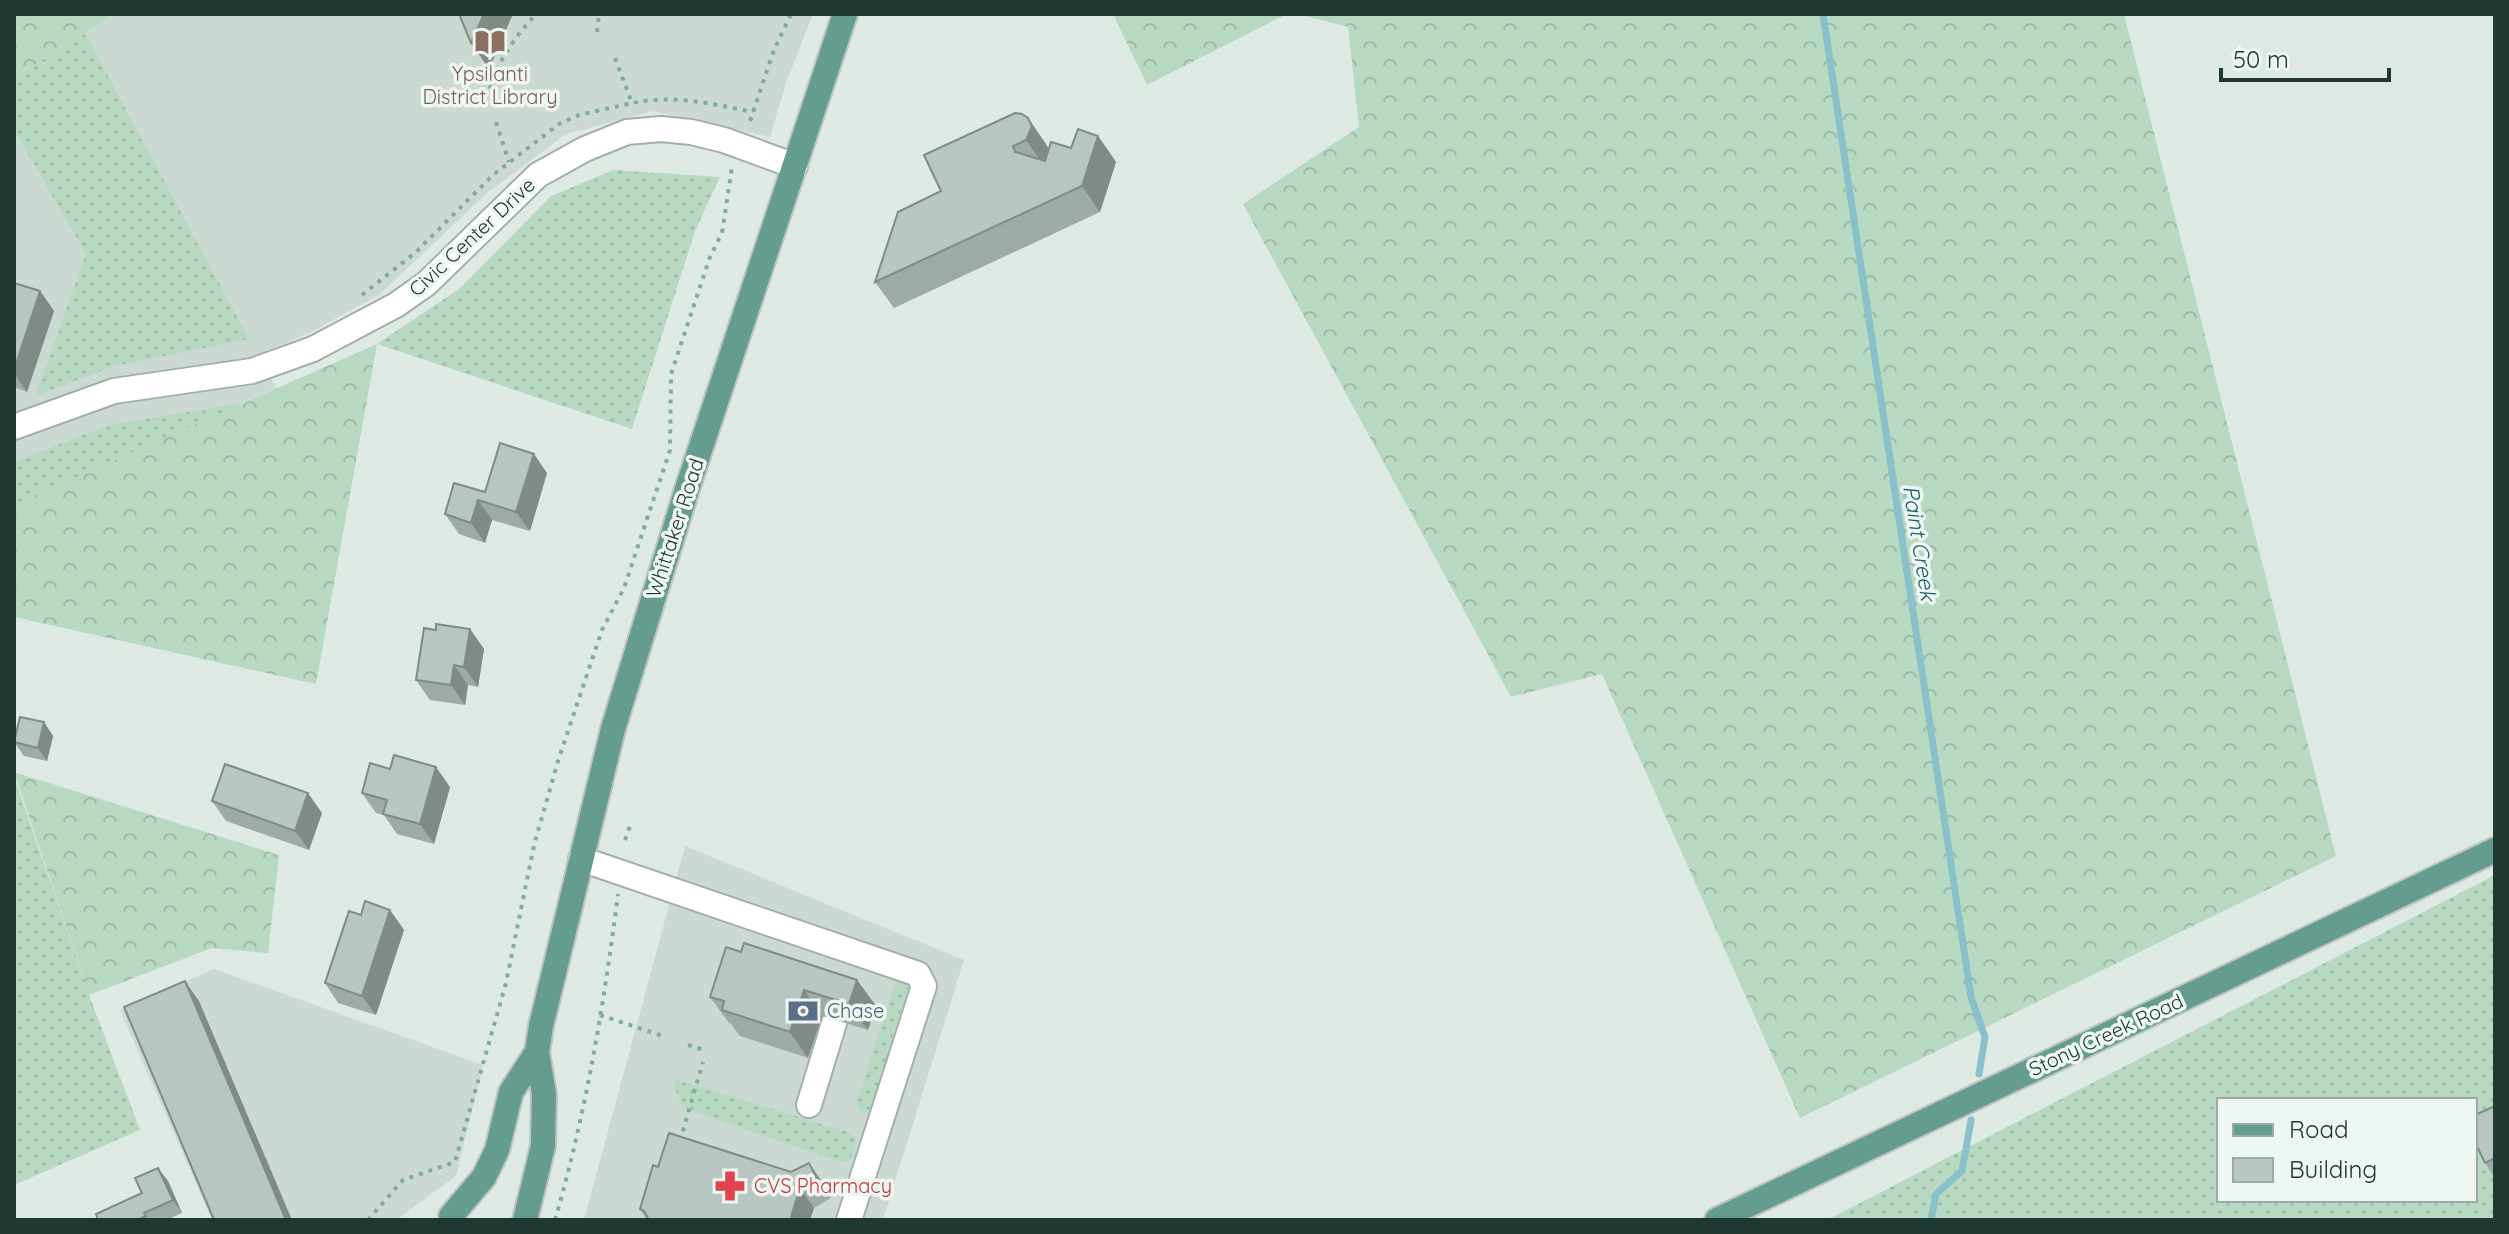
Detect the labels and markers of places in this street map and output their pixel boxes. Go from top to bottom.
library icon: Ypsilanti District Library [473,25,507,59]
place label: Ypsilanti District Library [422,61,558,109]
bank icon: Chase [786,994,820,1028]
place label: Chase [827,998,884,1023]
pharmacy icon: CVS Pharmacy [713,1169,747,1203]
place label: CVS Pharmacy [754,1173,892,1198]

